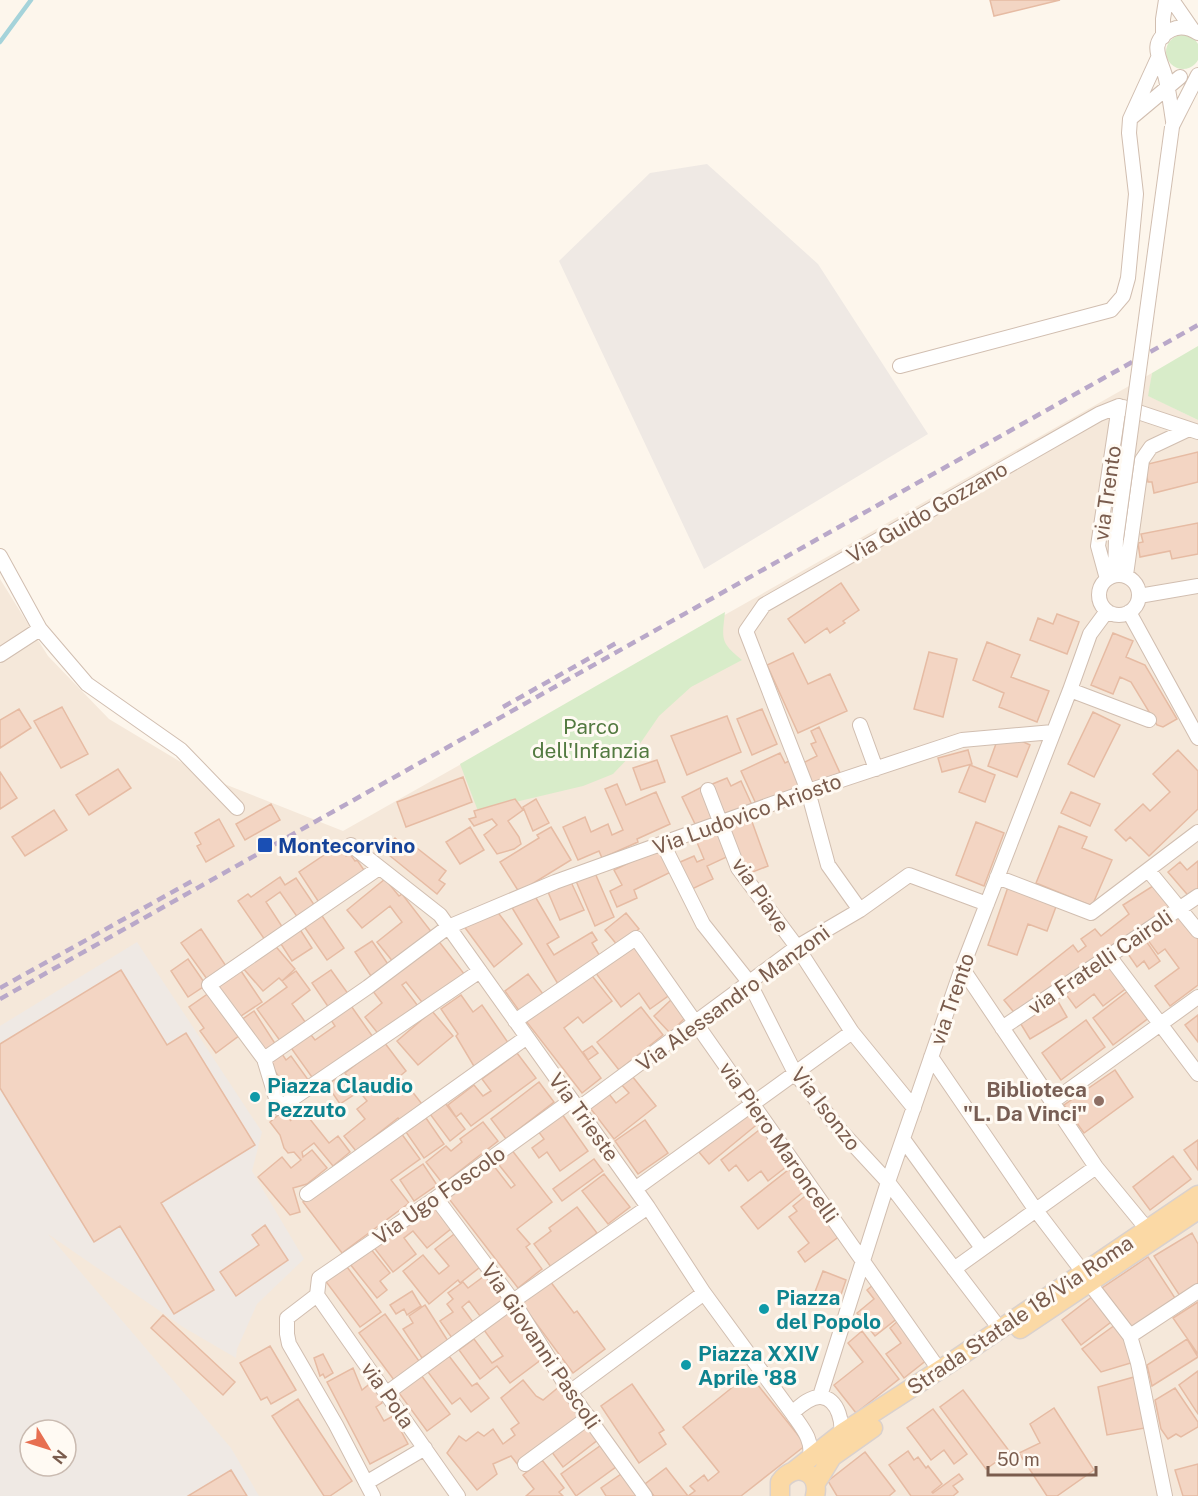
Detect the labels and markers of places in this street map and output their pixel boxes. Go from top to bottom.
place label: Montecorvino [278,833,415,858]
marker: Montecorvino [256,836,274,854]
place label: Piazza Claudio Pezzuto [267,1073,413,1122]
place label: Biblioteca "L. Da Vinci" [963,1077,1087,1126]
marker: Piazza Claudio Pezzuto [248,1090,262,1104]
marker: Biblioteca "L. Da Vinci" [1092,1094,1106,1108]
place label: Piazza del Popolo [776,1285,881,1334]
marker: Piazza del Popolo [757,1302,771,1316]
place label: Piazza XXIV Aprile '88 [698,1341,820,1390]
marker: Piazza XXIV Aprile '88 [679,1358,693,1372]

